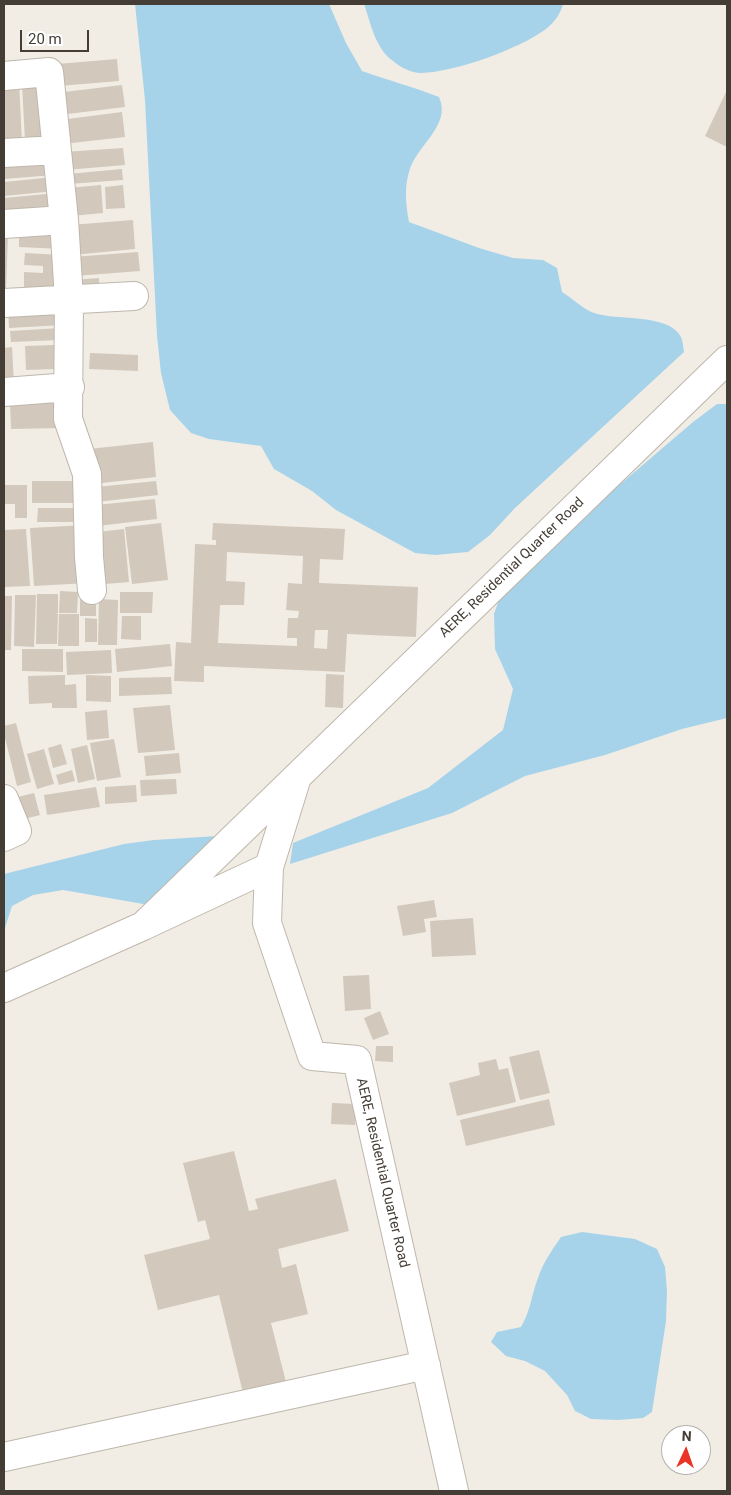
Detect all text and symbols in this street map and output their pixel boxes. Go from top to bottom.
scale bar [22,20,91,52]
text: 20 m [28,30,62,48]
street label: AERE, Residential Quarter Road [436,494,588,642]
street label: AERE, Residential Quarter Road [352,1076,412,1270]
north arrow [661,1425,711,1475]
text: N [681,1428,692,1444]

